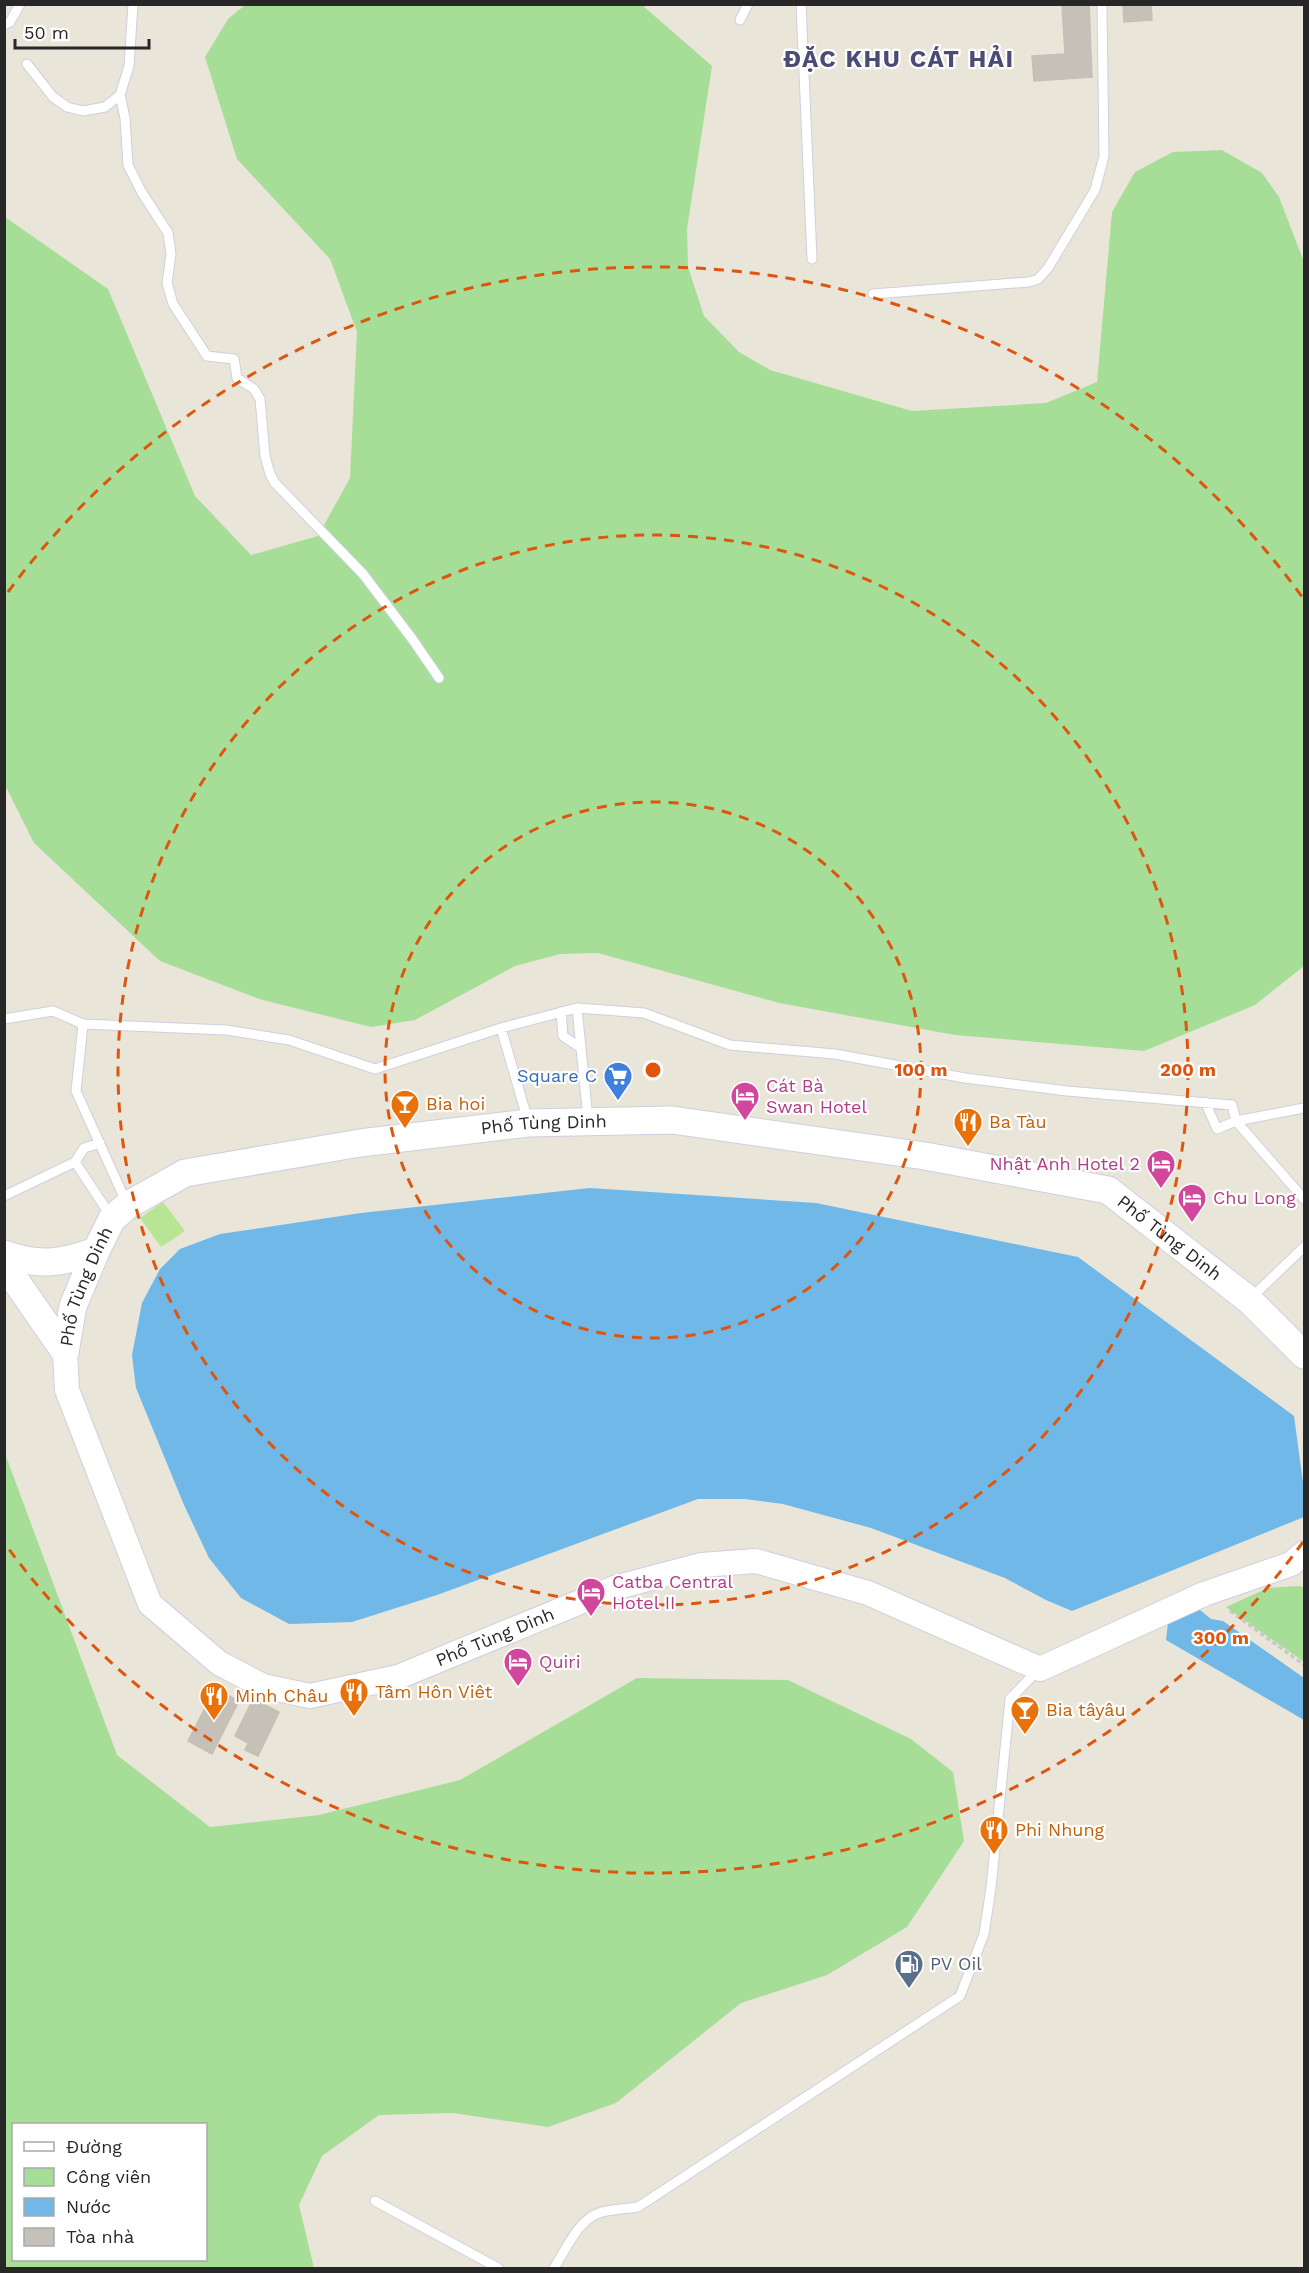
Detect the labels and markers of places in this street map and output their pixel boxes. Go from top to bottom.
supermarket icon: Square C [602,1060,634,1102]
centre of rings [643,1060,663,1080]
place label: Square C [517,1065,597,1086]
place label: Cát Bà Swan Hotel [766,1075,867,1117]
hotel icon: Cát Bà Swan Hotel [729,1080,761,1122]
bar icon: Bia hoi [389,1088,421,1130]
place label: Bia hoi [426,1093,485,1114]
restaurant icon: Ba Tàu [952,1106,984,1148]
place label: Ba Tàu [989,1111,1047,1132]
hotel icon: Nhật Anh Hotel 2 [1145,1148,1177,1190]
place label: Nhật Anh Hotel 2 [990,1153,1140,1174]
hotel icon: Chu Long [1176,1182,1208,1224]
place label: Chu Long [1213,1187,1296,1208]
place label: Catba Central Hotel II [612,1571,733,1613]
hotel icon: Catba Central Hotel II [575,1576,607,1618]
hotel icon: Quiri [502,1646,534,1688]
place label: Quiri [539,1651,581,1672]
restaurant icon: Tâm Hôn Viêt [338,1676,370,1718]
restaurant icon: Minh Châu [198,1680,230,1722]
place label: Tâm Hôn Viêt [375,1681,493,1702]
place label: Minh Châu [235,1685,328,1706]
bar icon: Bia tâyâu [1009,1694,1041,1736]
place label: Bia tâyâu [1046,1699,1126,1720]
restaurant icon: Phi Nhung [978,1814,1010,1856]
place label: Phi Nhung [1015,1819,1105,1840]
fuel station icon: PV Oil [893,1948,925,1990]
place label: PV Oil [930,1953,982,1974]

